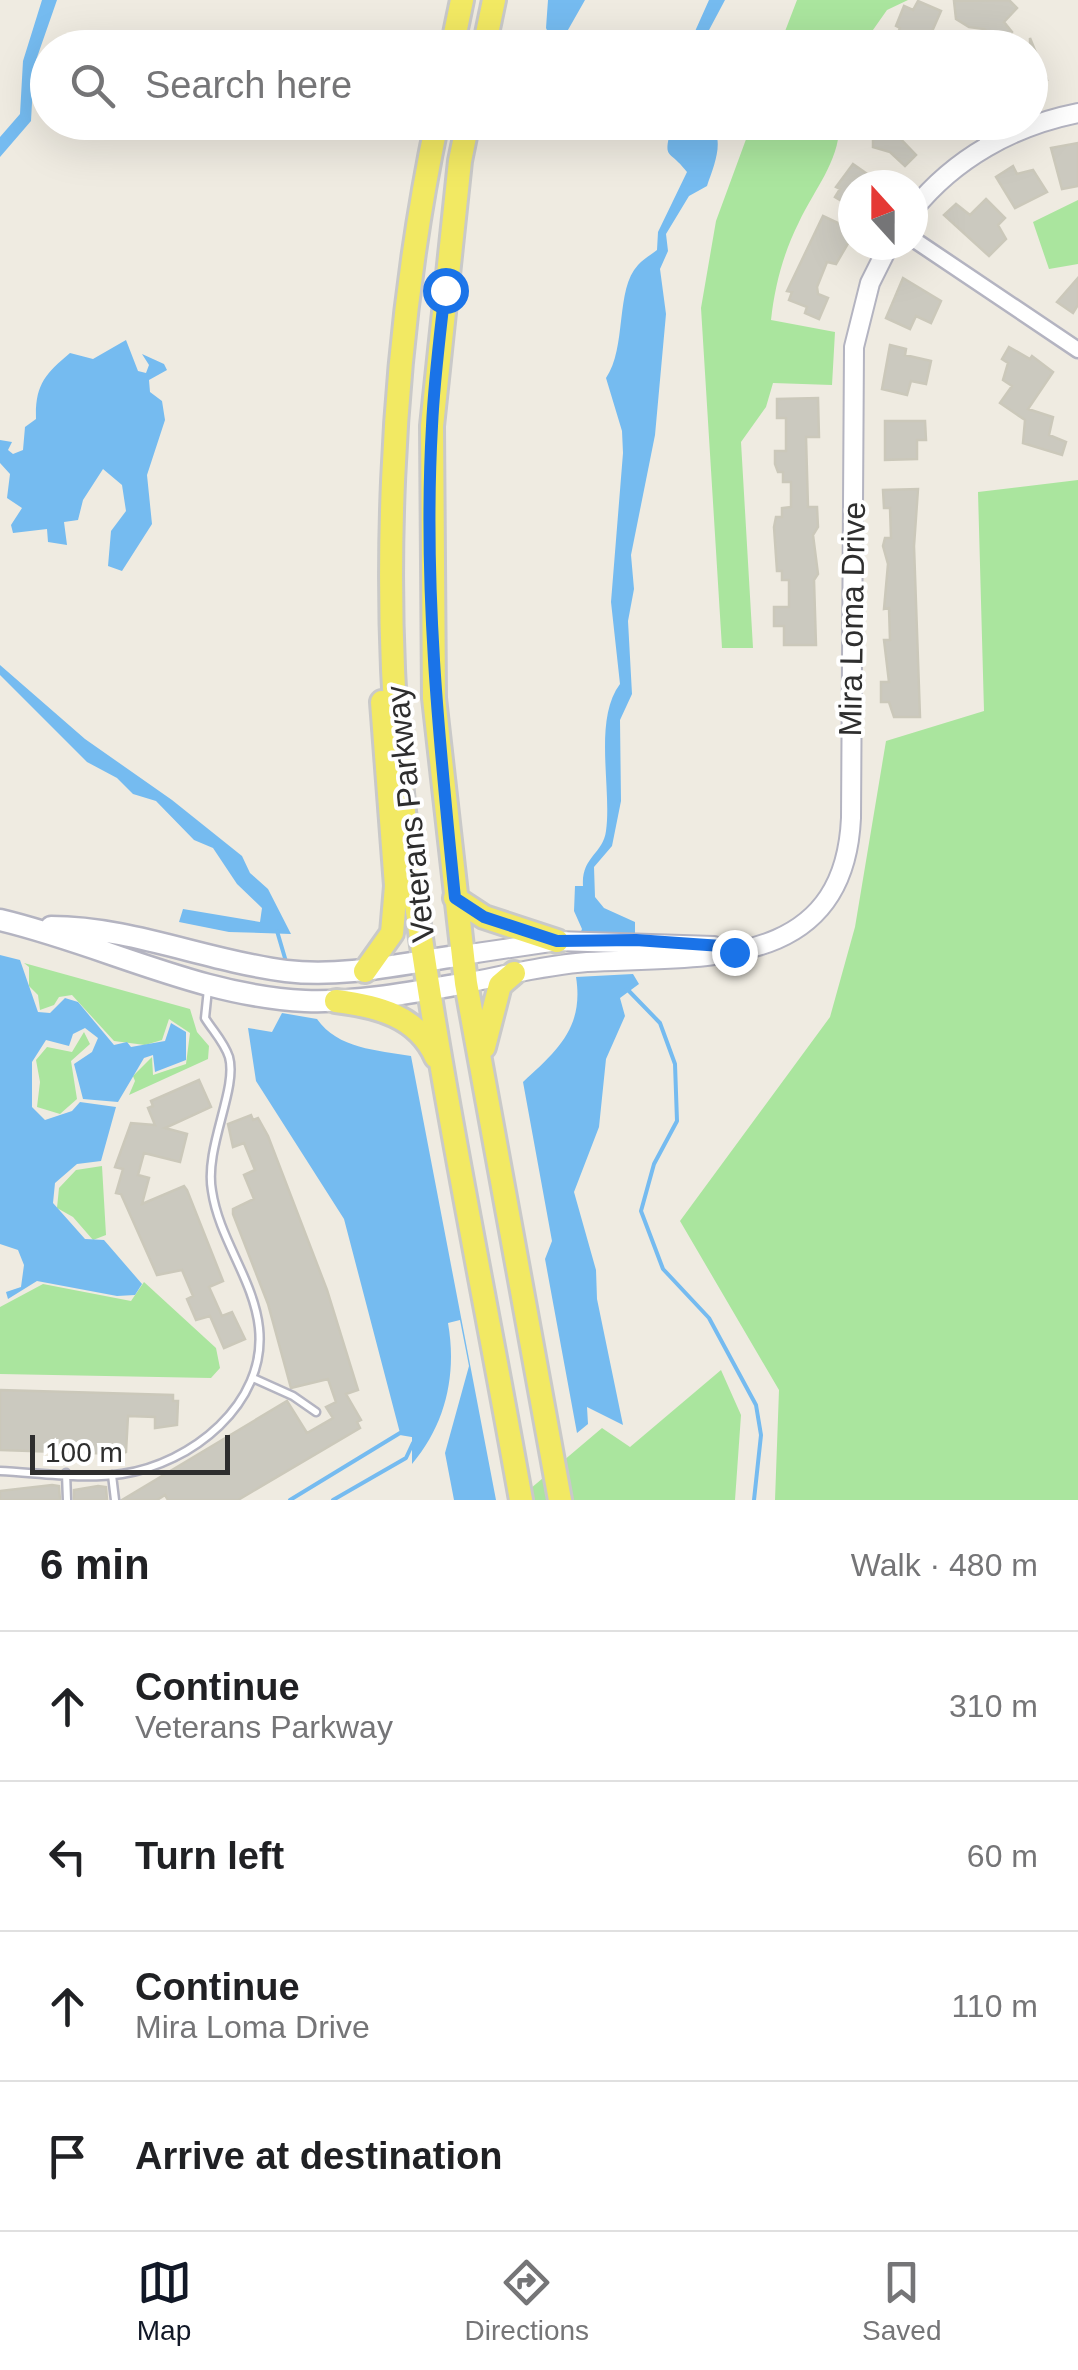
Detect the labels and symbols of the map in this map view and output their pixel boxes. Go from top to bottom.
north arrow [838,170,928,260]
route start [423,268,469,314]
street label: Mira Loma Drive [832,501,872,737]
street label: Veterans Parkway [379,684,441,944]
route end [712,930,758,976]
scale bar [30,1430,230,1474]

